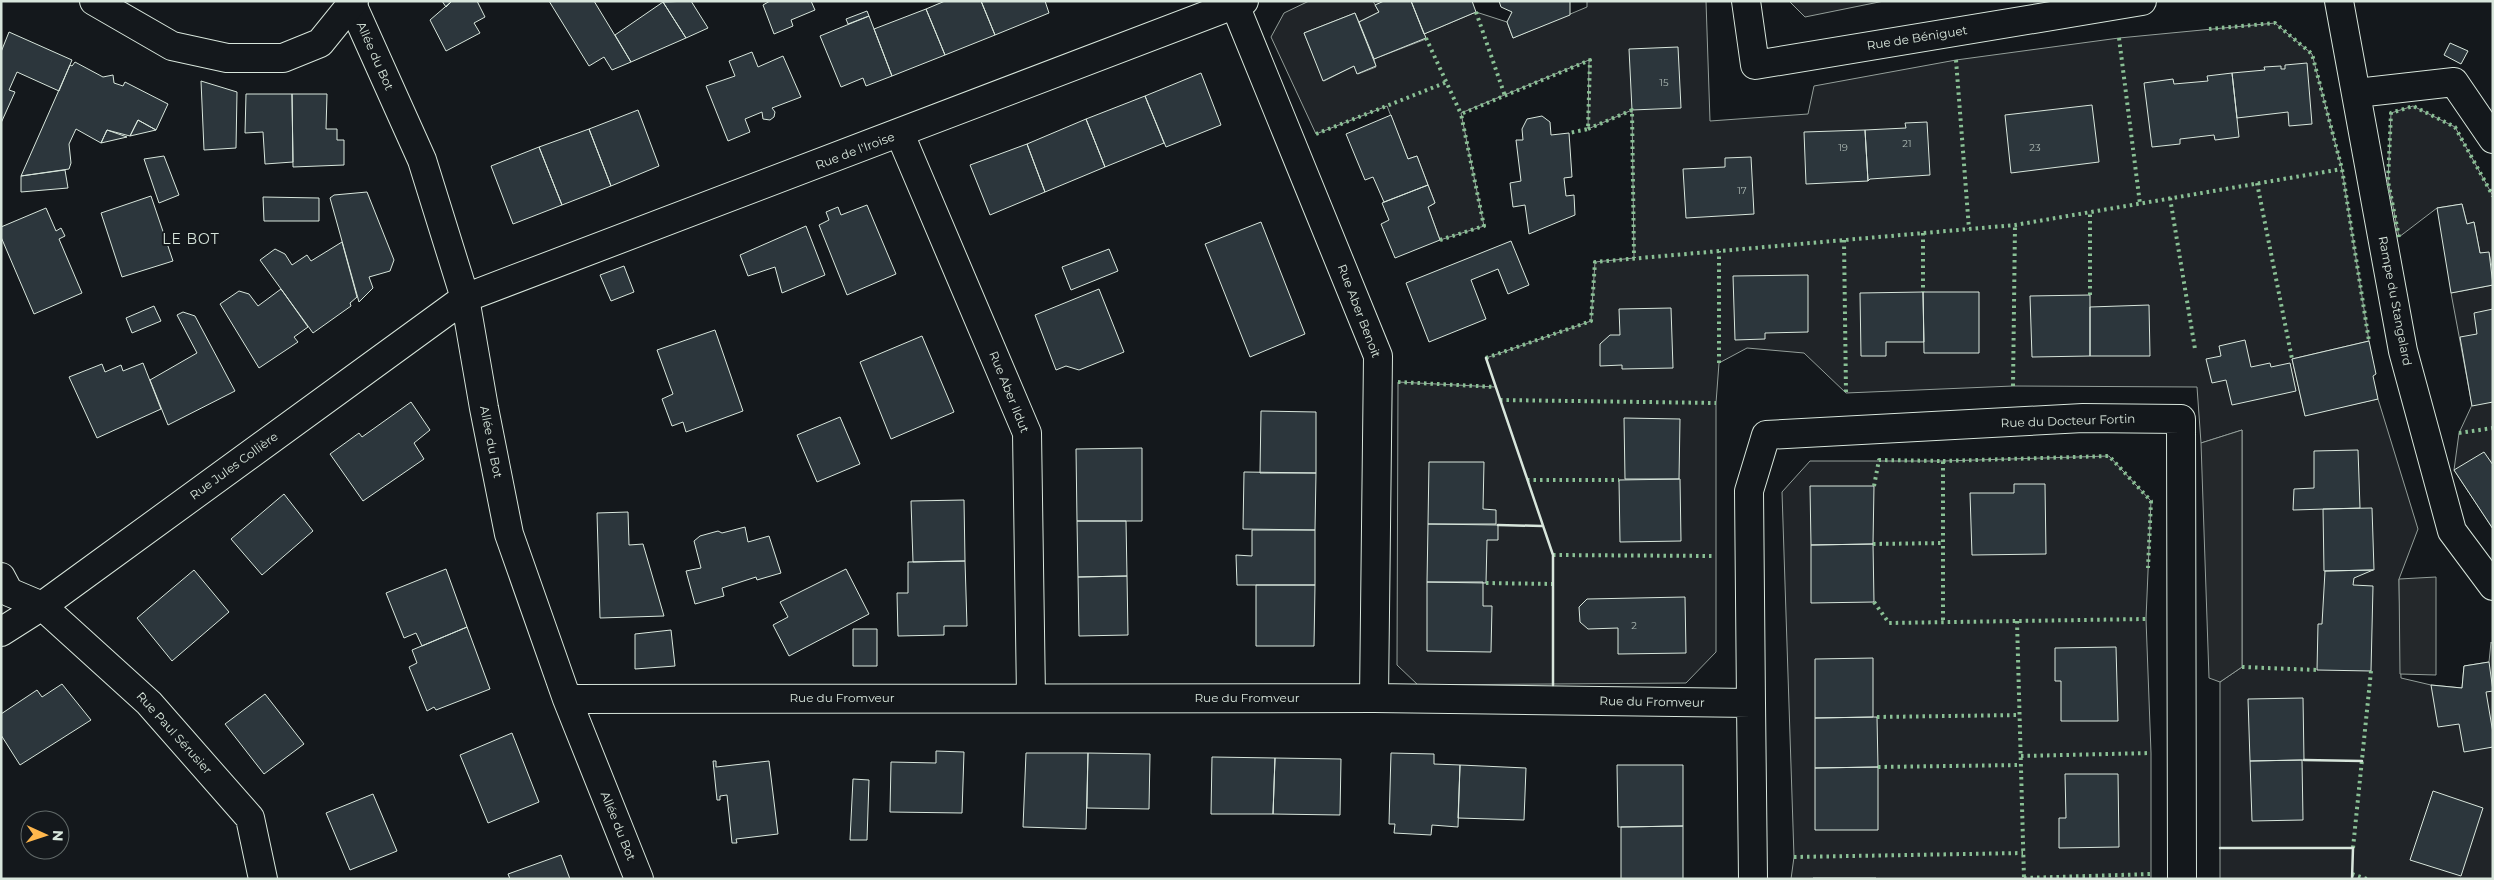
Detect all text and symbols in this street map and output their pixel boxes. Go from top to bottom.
street label: Allée du Bot [354,19,397,93]
street label: Rue de Béniguet [1866,22,1968,53]
house number: 15 [1659,76,1669,89]
street label: Rue de l'Iroise [813,129,896,172]
house number: 21 [1902,137,1912,150]
house number: 19 [1838,141,1848,154]
house number: 23 [2029,141,2041,154]
house number: 17 [1737,184,1747,197]
district label: LE BOT [162,230,220,248]
street label: Rampe du Stangalard [2376,235,2415,367]
street label: Rue Aber Benoit [1335,262,1384,360]
street label: Rue Aber Ildut [986,349,1033,435]
street label: Allée du Bot [477,404,506,480]
street label: Rue du Docteur Fortin [2000,411,2136,430]
street label: Rue Jules Collière [187,429,281,503]
house number: 2 [1631,619,1637,632]
street label: Rue Paul Sérusier [133,688,215,777]
street label: Rue du Fromveur [789,690,895,705]
street label: Rue du Fromveur [1194,690,1300,705]
street label: Rue du Fromveur [1599,693,1705,710]
street label: Allée du Bot [598,789,639,863]
north arrow [20,810,70,860]
text: N [49,830,67,842]

